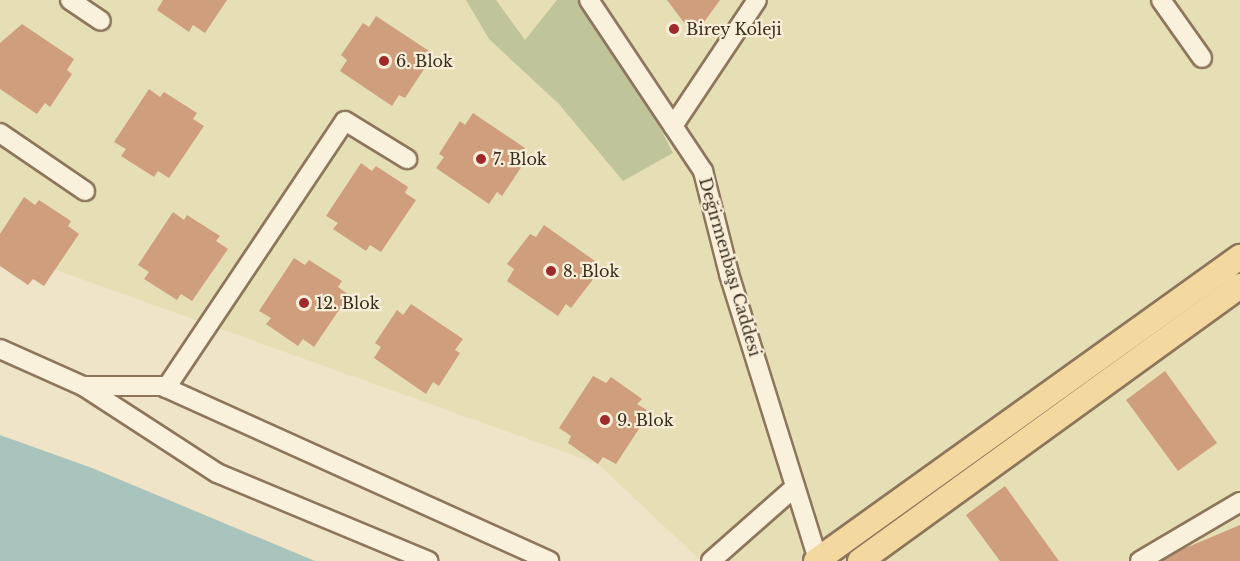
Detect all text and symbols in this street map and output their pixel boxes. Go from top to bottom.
place label: Birey Koleji [686,19,782,39]
marker: Birey Koleji [667,22,681,36]
place label: 6. Blok [396,51,453,71]
marker: 6. Blok [377,54,391,68]
place label: 7. Blok [493,149,547,169]
marker: 7. Blok [474,152,488,166]
street label: Değirmenbaşı Caddesi [695,175,765,359]
place label: 8. Blok [563,261,619,281]
marker: 8. Blok [544,264,558,278]
place label: 12. Blok [316,293,380,313]
marker: 12. Blok [297,296,311,310]
place label: 9. Blok [617,410,673,430]
marker: 9. Blok [598,413,612,427]

